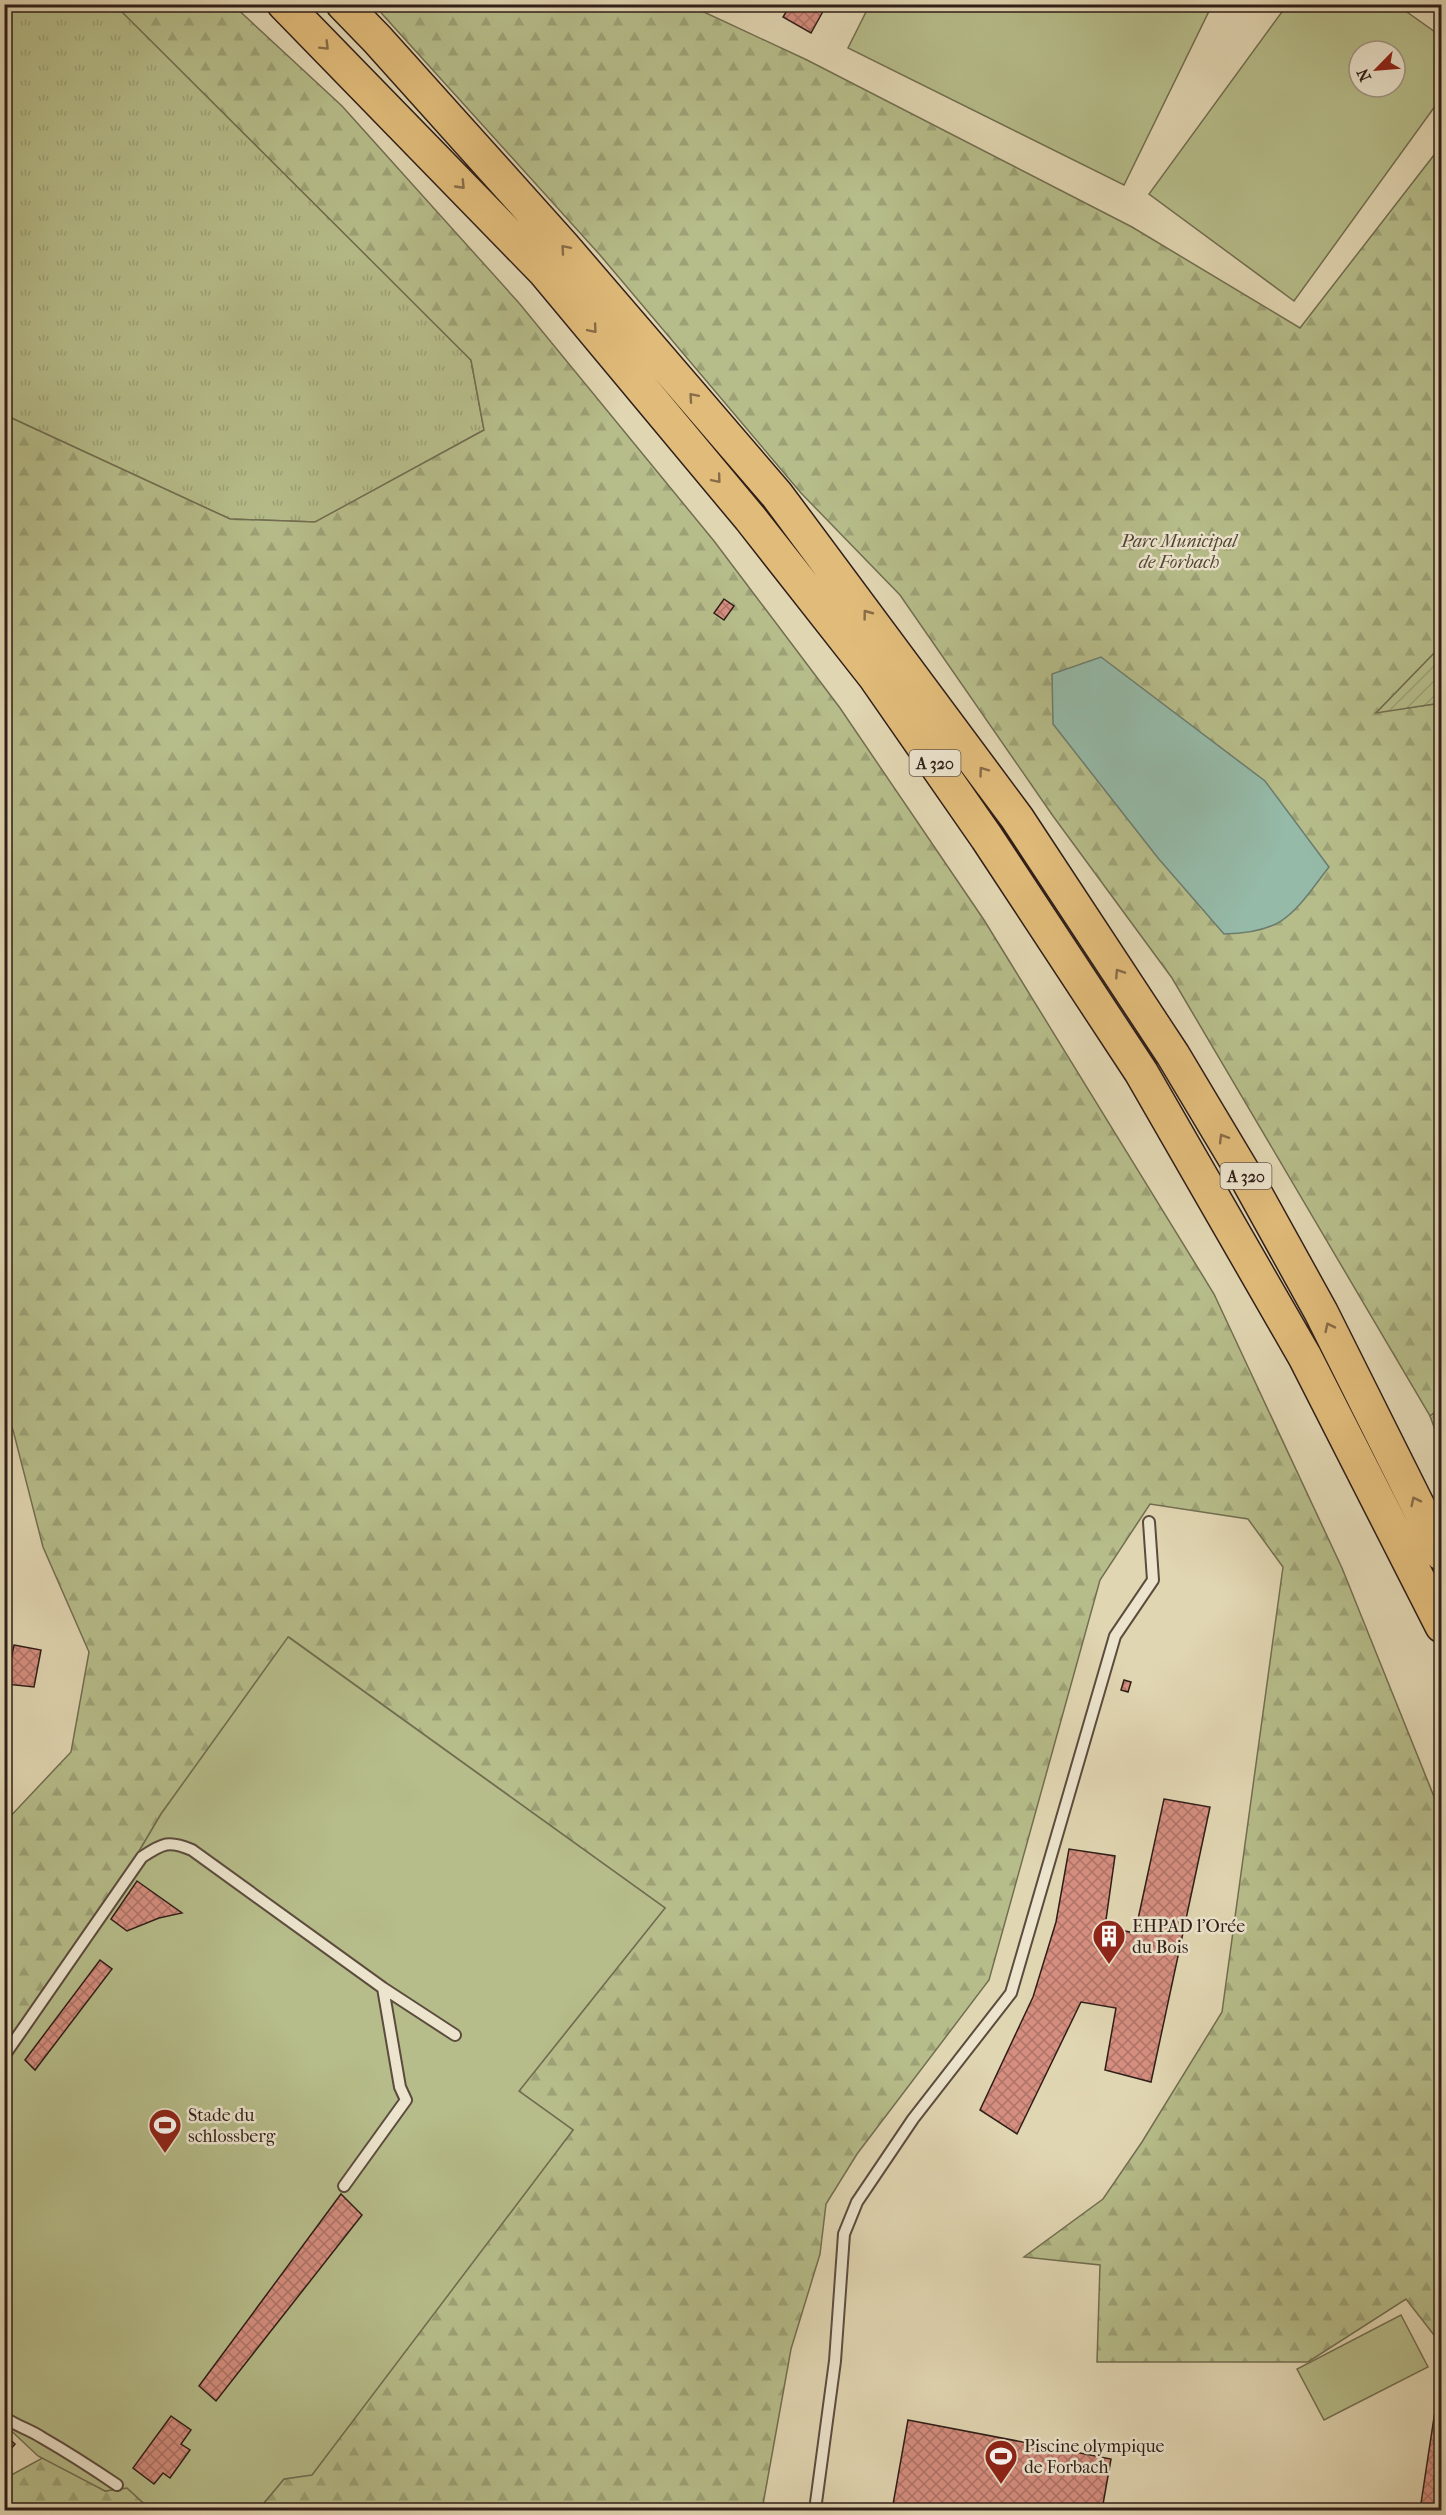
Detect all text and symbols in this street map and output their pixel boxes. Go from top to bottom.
one-way arrow [318,39,329,49]
north arrow [1347,39,1407,99]
text: N [1352,65,1375,85]
one-way arrow [454,178,465,189]
one-way arrow [561,245,572,256]
one-way arrow [585,322,596,333]
one-way arrow [689,393,700,404]
one-way arrow [710,472,721,483]
park label: Parc Municipal de Forbach [1120,531,1239,573]
one-way arrow [863,610,874,621]
road number: A 320 [910,750,960,776]
one-way arrow [979,767,990,778]
one-way arrow [1115,969,1127,979]
one-way arrow [1219,1134,1231,1144]
road number: A 320 [1220,1163,1272,1189]
one-way arrow [1324,1322,1336,1333]
one-way arrow [1411,1497,1423,1508]
place label: EHPAD l'Orée du Bois [1132,1916,1245,1958]
building icon: EHPAD l'Orée du Bois [1091,1918,1127,1965]
place label: Stade du schlossberg [188,2105,276,2147]
sports icon: Stade du schlossberg [147,2107,183,2154]
place label: Piscine olympique de Forbach [1024,2436,1165,2478]
sports icon: Piscine olympique de Forbach [983,2438,1019,2485]

